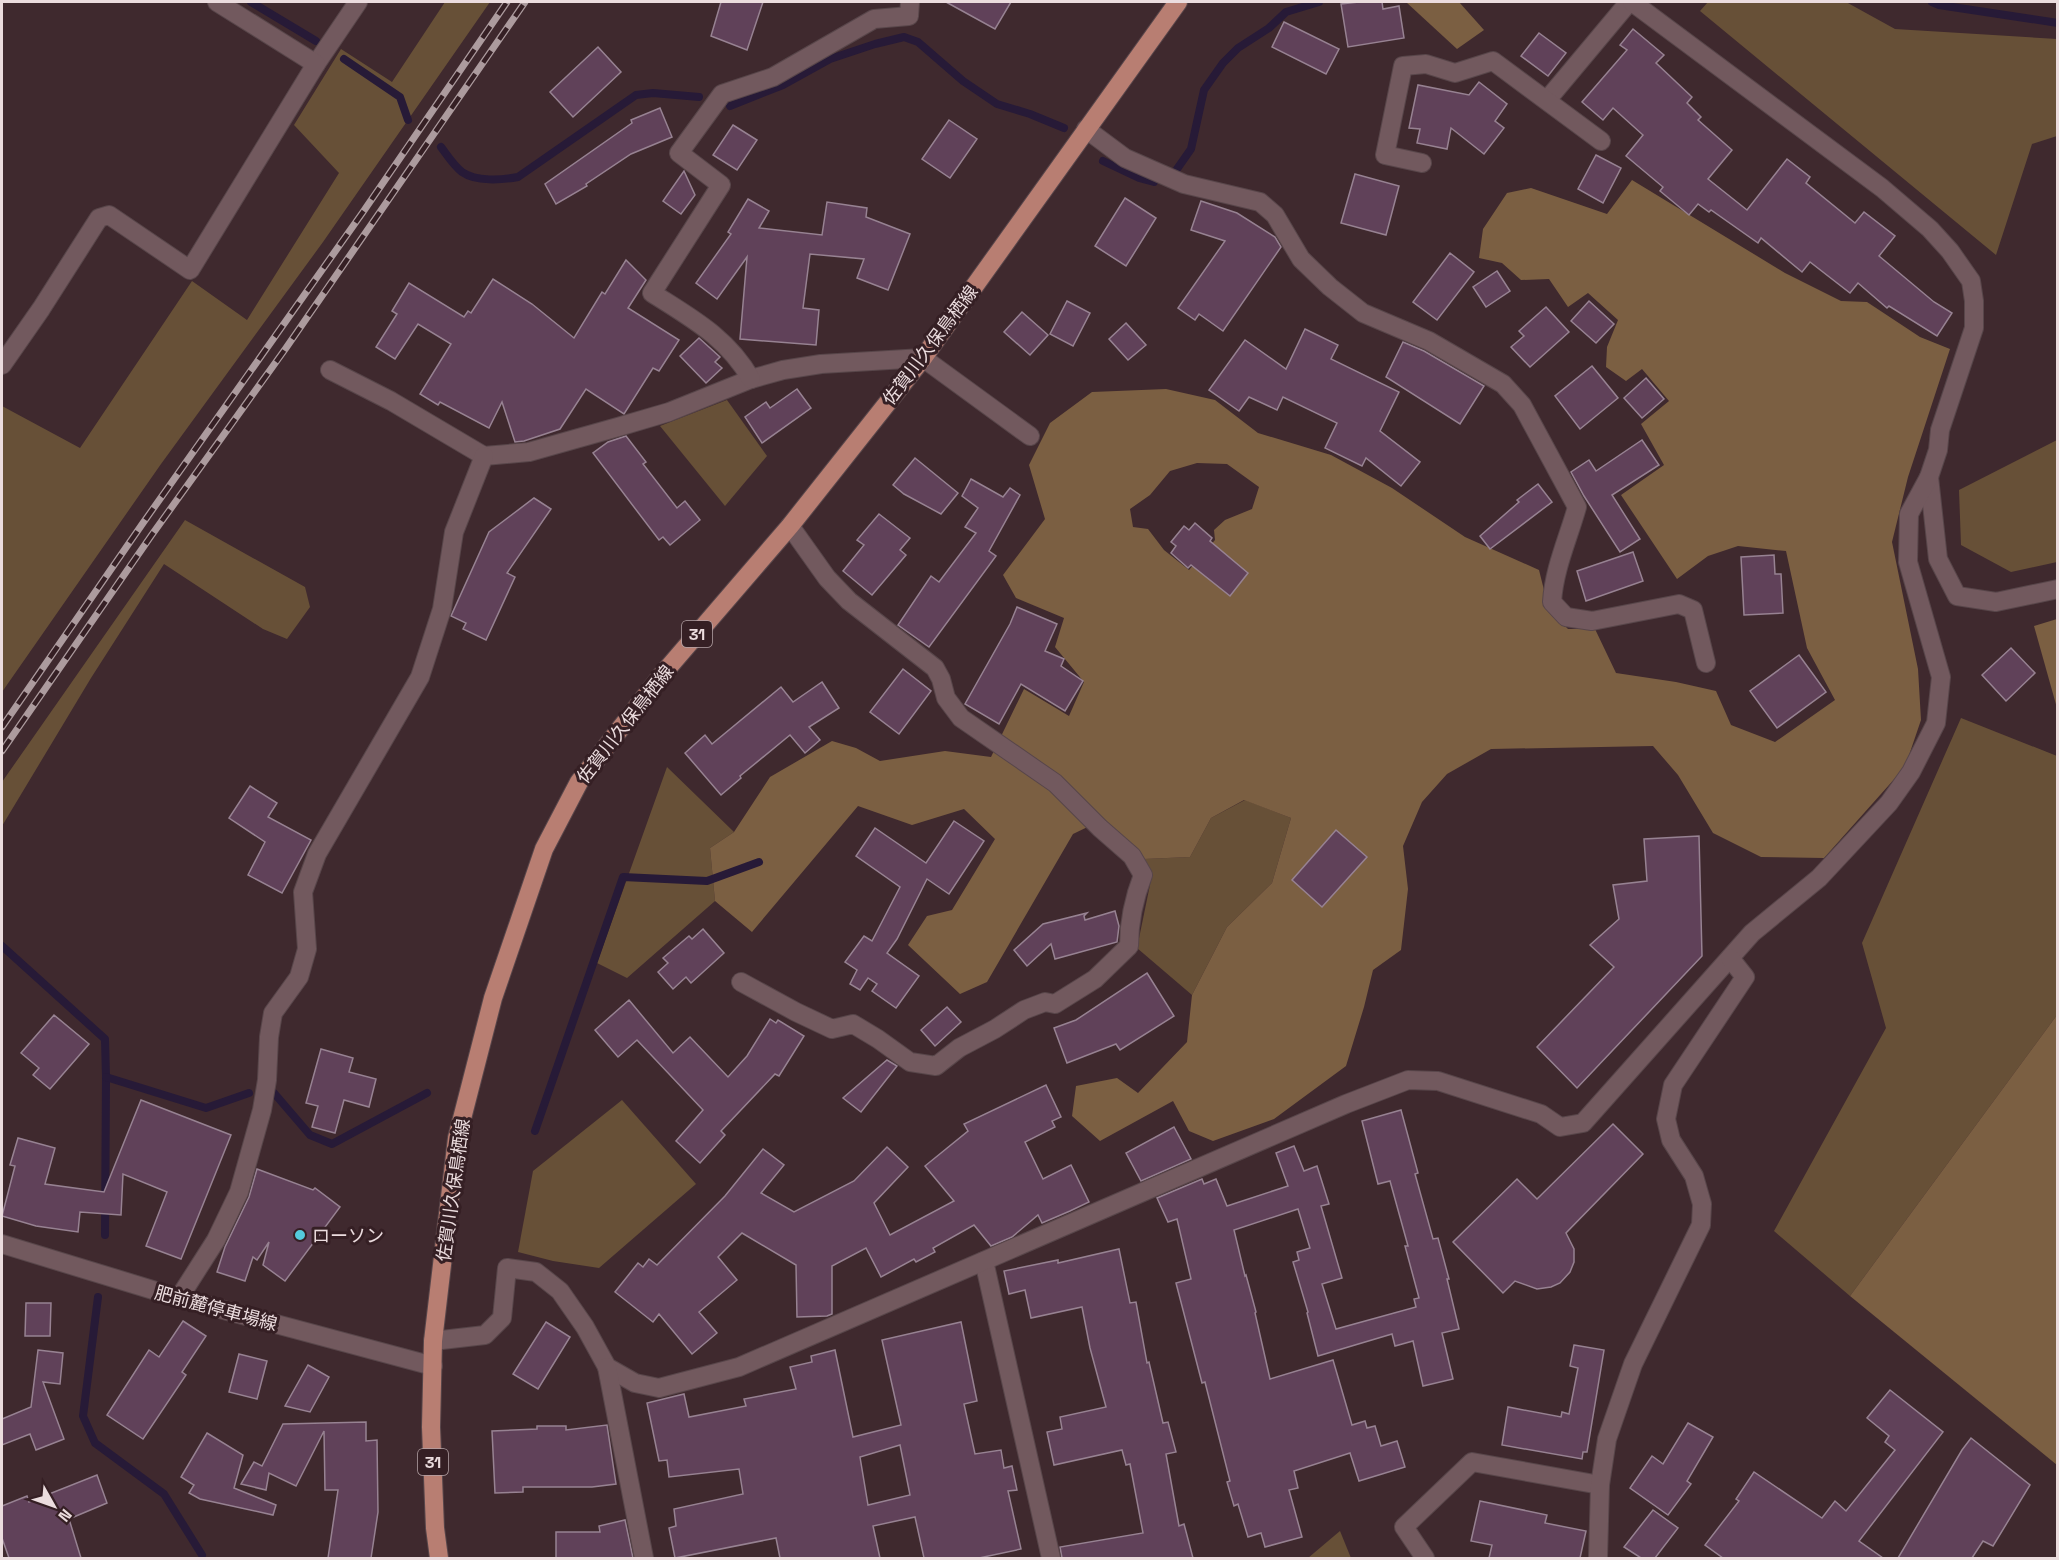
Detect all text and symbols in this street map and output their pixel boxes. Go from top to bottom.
street label: 佐賀川久保鳥栖線 [877,281,983,409]
road number: 31 [682,621,712,647]
street label: 佐賀川久保鳥栖線 [572,660,678,788]
street label: 佐賀川久保鳥栖線 [432,1117,474,1263]
place label: ローソン [312,1224,384,1247]
marker: ローソン [293,1228,307,1242]
street label: 肥前麓停車場線 [152,1281,280,1335]
road number: 31 [418,1449,448,1475]
north arrow [24,1476,84,1536]
text: N [54,1504,77,1526]

